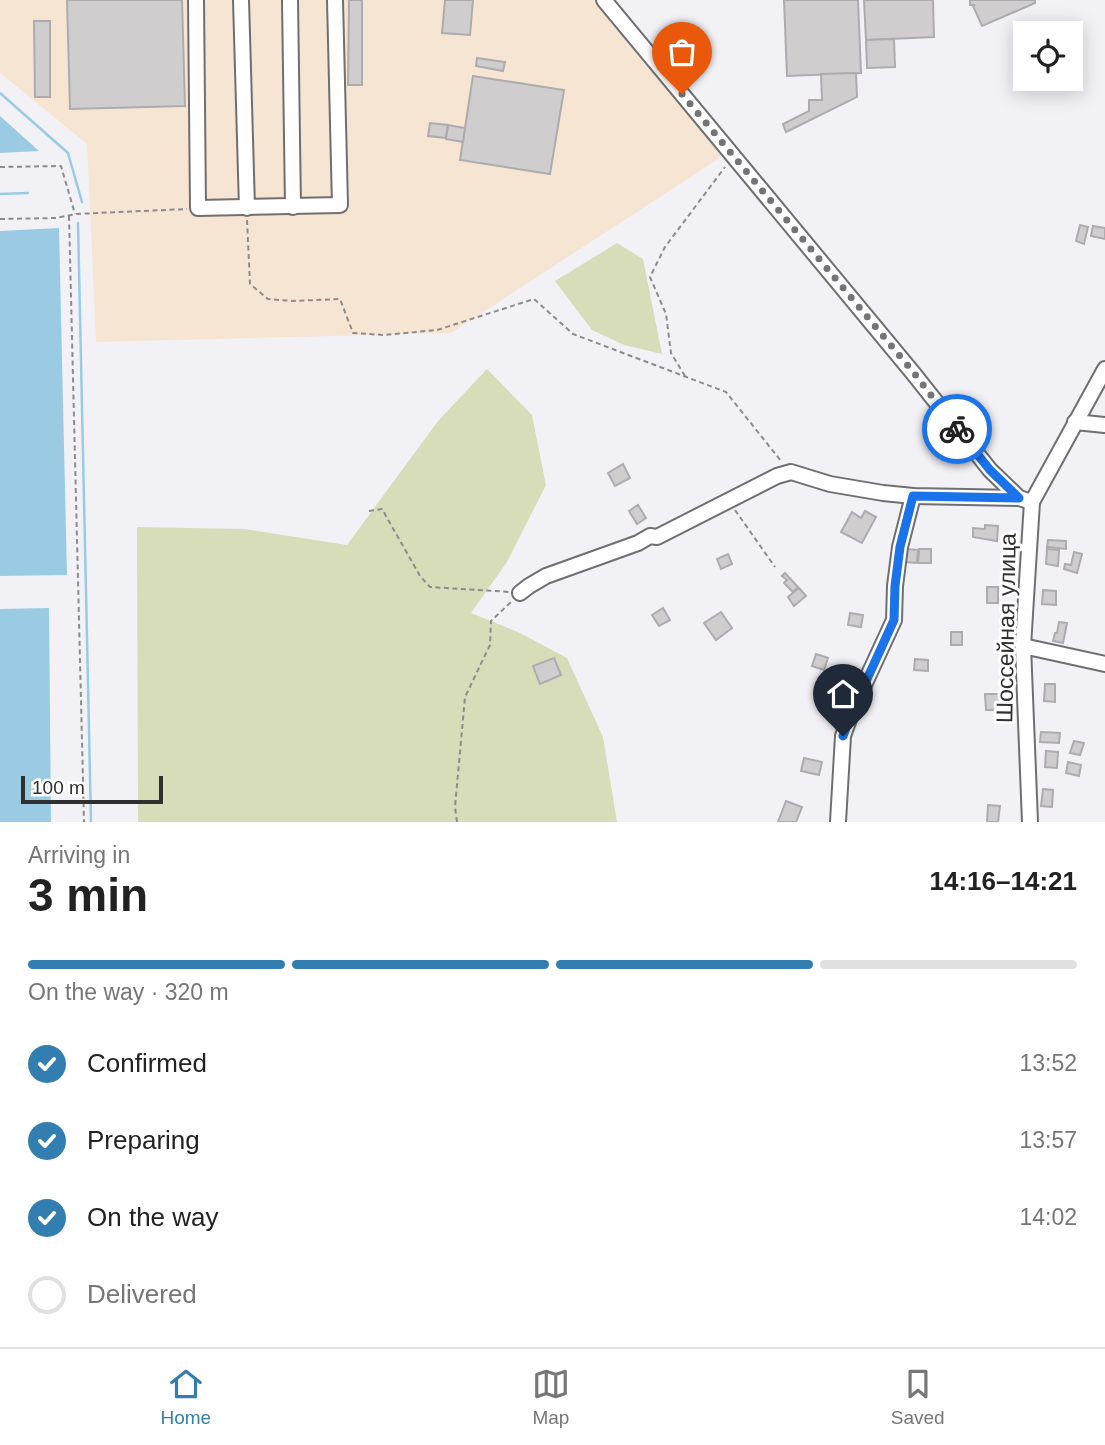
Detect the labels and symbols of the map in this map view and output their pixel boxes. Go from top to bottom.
pin [652,22,712,94]
courier [922,394,992,464]
street label: Шоссейная улица [991,533,1021,723]
pin [813,664,873,736]
scale bar [21,773,163,805]

